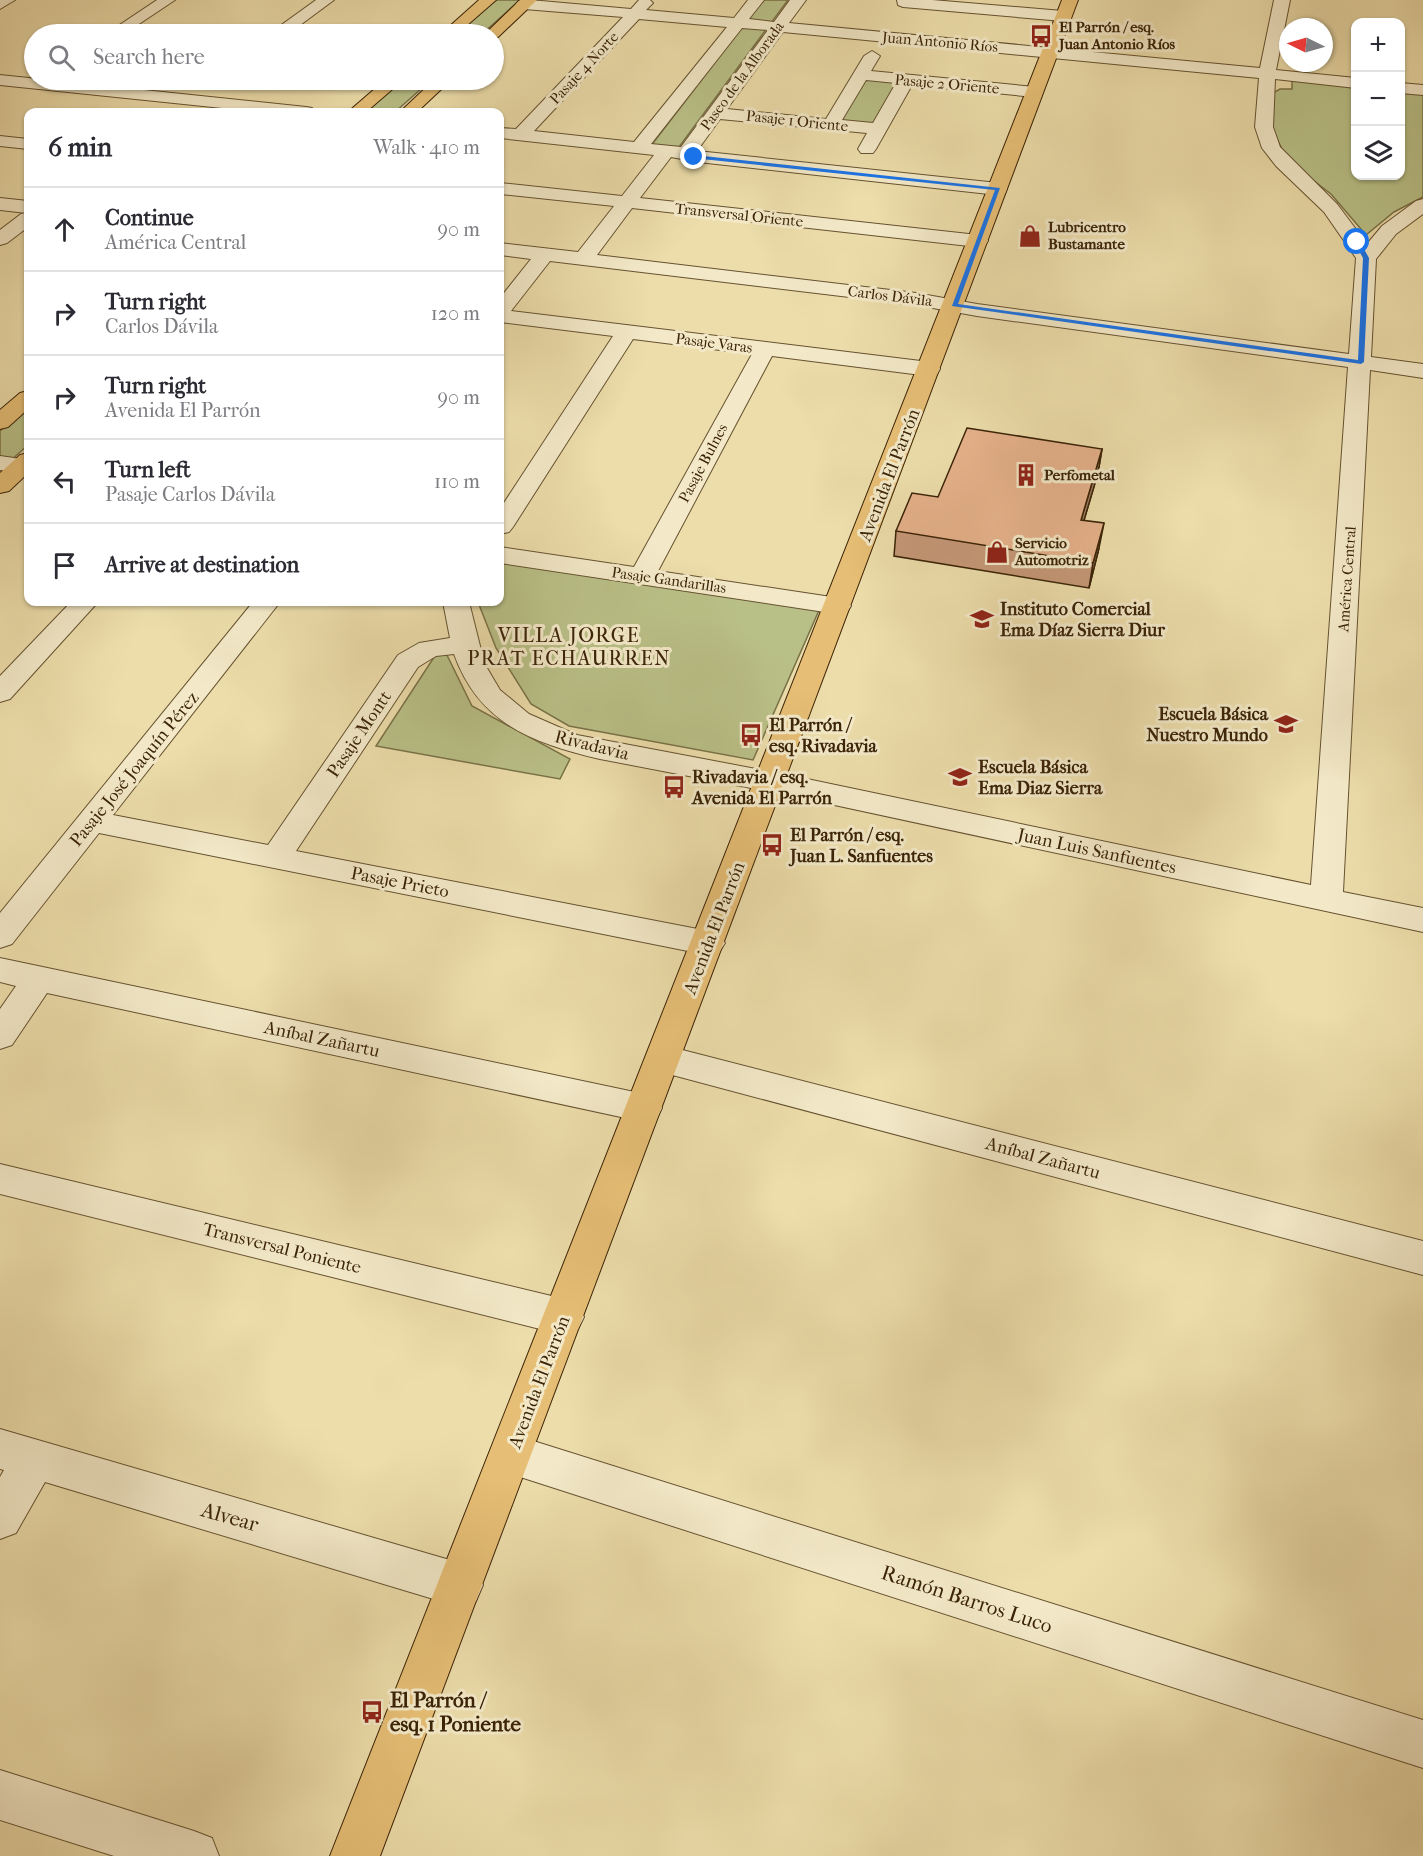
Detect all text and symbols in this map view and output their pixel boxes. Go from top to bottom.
street label: Paseo de la Alborada [696,17,788,134]
place label: El Parrón / esq. Juan Antonio Ríos [1057,18,1176,53]
north arrow [1279,18,1333,72]
map controls [1351,18,1405,180]
button: + [1351,18,1405,72]
bus stop icon: El Parrón / esq. Juan Antonio Ríos [1028,23,1054,49]
search box [24,24,504,90]
street label: Pasaje 4 Norte [546,28,623,108]
street label: Juan Antonio Ríos [880,28,999,56]
icon: search [45,41,78,74]
text: Search here [93,44,205,70]
street label: Pasaje 2 Oriente [894,70,1001,98]
button: − [1351,72,1405,126]
street label: Pasaje 1 Oriente [745,107,850,135]
button: layers [1351,126,1405,180]
text: 6 min [48,132,112,163]
text: Walk · 410 m [373,136,480,159]
route end [680,143,706,169]
street label: Transversal Oriente [674,199,805,231]
text: Continue [105,205,194,231]
icon: ahead [48,213,81,246]
text: 90 m [438,218,480,241]
place label: Lubricentro Bustamante [1048,218,1126,253]
shop icon: Lubricentro Bustamante [1017,223,1043,249]
route start [1343,228,1369,254]
text: América Central [105,231,246,254]
street label: Carlos Dávila [847,282,934,310]
text: Turn right [105,289,206,315]
icon: right [48,297,81,330]
text: 120 m [431,302,480,325]
text: Carlos Dávila [105,315,218,338]
street label: Pasaje Varas [675,329,754,357]
text: Turn right [105,373,206,399]
icon: right [48,381,81,414]
text: 90 m [438,386,480,409]
text: Avenida El Parrón [105,399,261,422]
street label: Avenida El Parrón [854,406,925,545]
street label: Pasaje Bulnes [675,420,732,506]
text: Turn left [105,457,191,483]
building icon: Perfometal [1013,462,1039,488]
icon: left [48,465,81,498]
place label: Perfometal [1044,466,1116,484]
text: 110 m [434,470,480,493]
text: Pasaje Carlos Dávila [105,483,275,506]
street label: América Central [1334,526,1360,633]
place label: Servicio Automotriz [1014,534,1089,569]
shop icon: Servicio Automotriz [984,539,1010,565]
icon: arrive [48,549,81,582]
text: Arrive at destination [105,552,299,578]
street label: Pasaje Gandarillas [610,563,728,597]
place label: Instituto Comercial Ema Díaz Sierra Diur [1000,599,1165,641]
school or university icon: Instituto Comercial Ema Díaz Sierra Diur [969,606,995,632]
district label: VILLA JORGE PRAT ECHAURREN [467,624,671,670]
street label: Pasaje Montt [323,687,396,781]
street label: Pasaje José Joaquín Pérez [65,688,203,851]
place label: Escuela Básica Nuestro Mundo [1146,704,1269,746]
school or university icon: Escuela Básica Nuestro Mundo [1273,711,1299,737]
place label: El Parrón / esq. Rivadavia [769,715,878,757]
bus stop icon: El Parrón / esq. Rivadavia [738,722,764,748]
street label: Rivadavia [553,726,632,765]
place label: Escuela Básica Ema Diaz Sierra [978,757,1103,799]
school or university icon: Escuela Básica Ema Diaz Sierra [947,764,973,790]
place label: Rivadavia / esq. Avenida El Parrón [691,767,833,809]
bus stop icon: Rivadavia / esq. Avenida El Parrón [661,774,687,800]
street label: Juan Luis Sanfuentes [1014,824,1178,879]
place label: El Parrón / esq. Juan L. Sanfuentes [788,825,933,867]
bus stop icon: El Parrón / esq. Juan L. Sanfuentes [759,832,785,858]
street label: Avenida El Parrón [679,859,750,998]
street label: Pasaje Prieto [349,863,451,902]
street label: Aníbal Zañartu [261,1017,382,1062]
street label: Aníbal Zañartu [982,1133,1102,1184]
street label: Transversal Poniente [200,1219,363,1278]
street label: Avenida El Parrón [504,1313,575,1452]
street label: Alvear [198,1497,261,1537]
street label: Ramón Barros Luco [879,1560,1055,1638]
place label: El Parrón / esq. 1 Poniente [390,1688,521,1736]
bus stop icon: El Parrón / esq. 1 Poniente [359,1699,385,1725]

